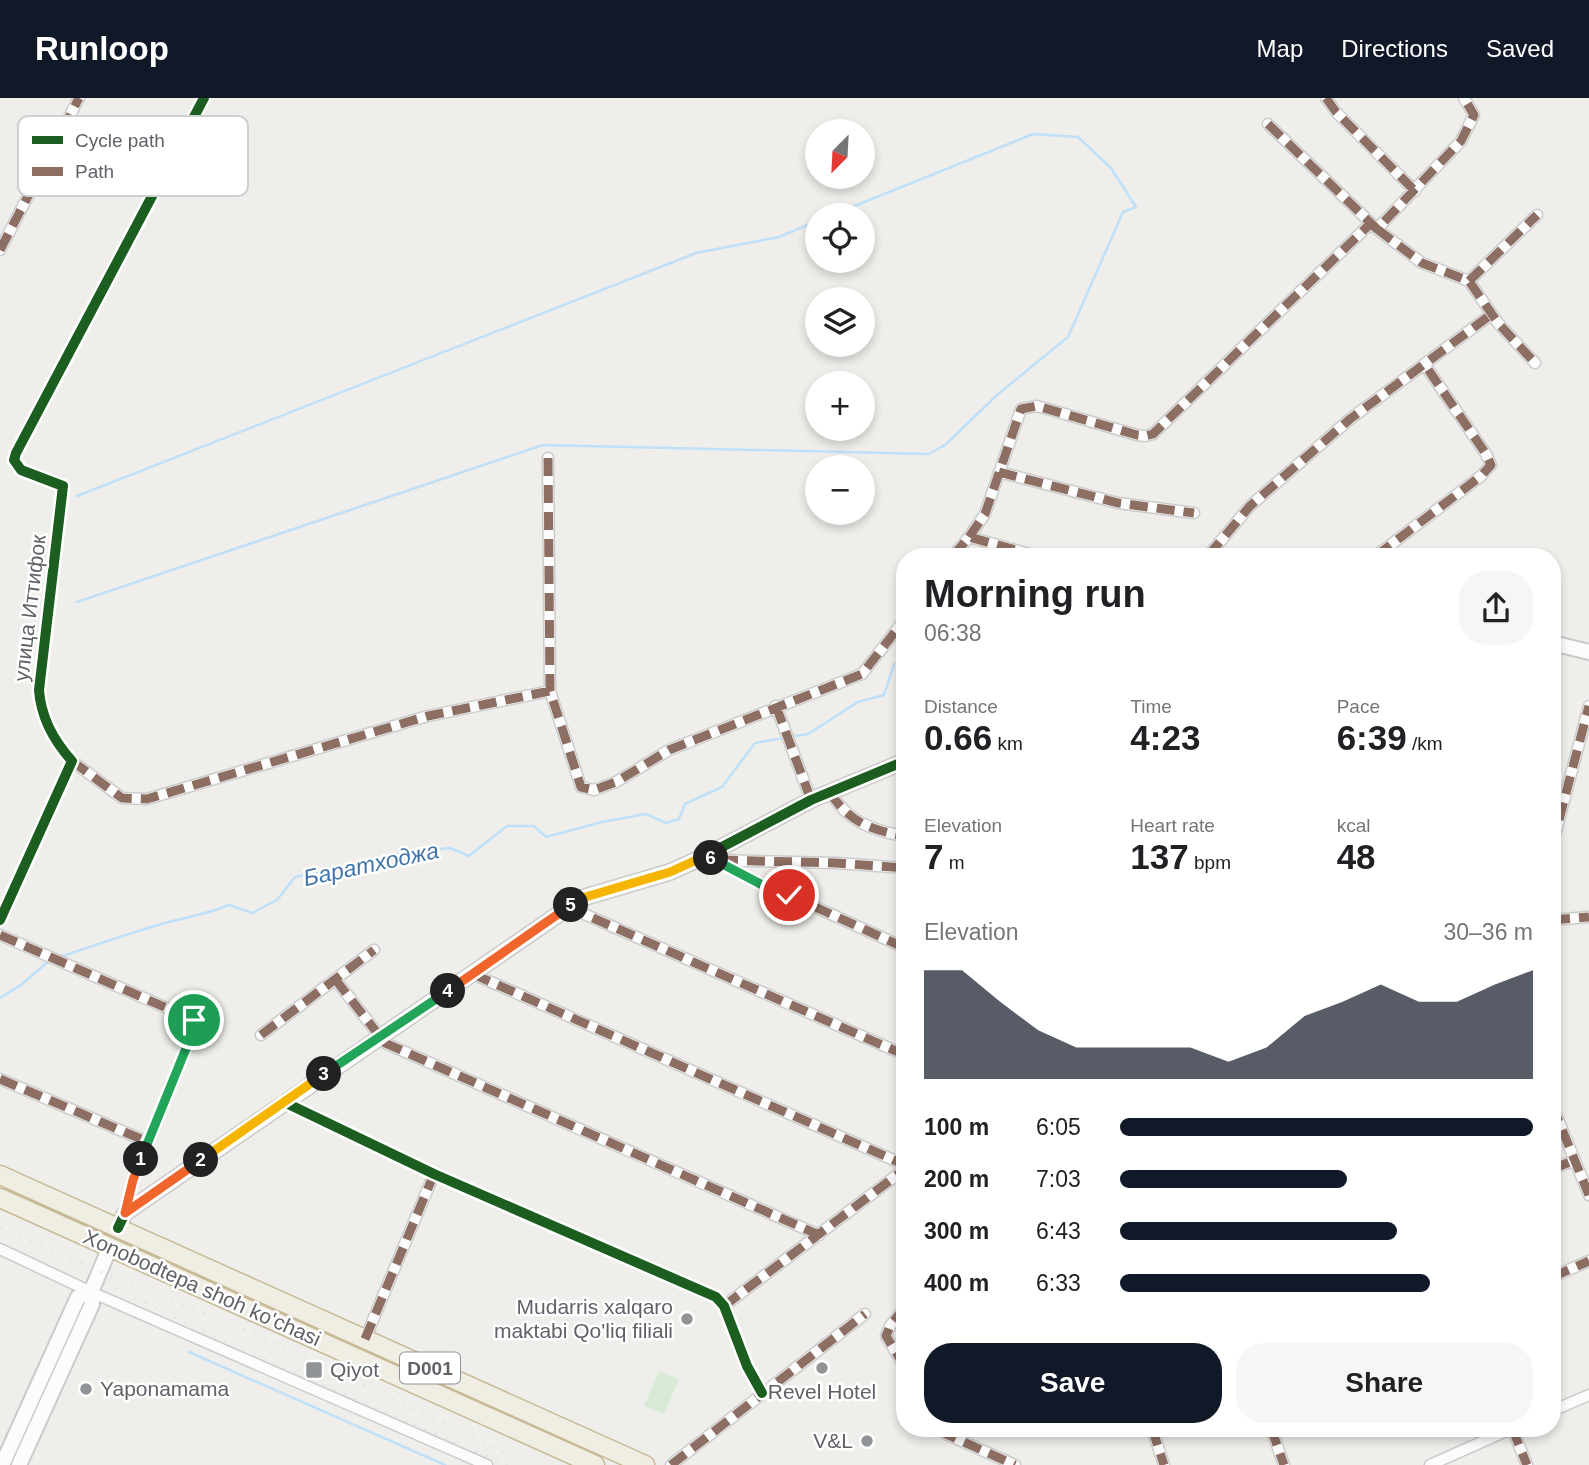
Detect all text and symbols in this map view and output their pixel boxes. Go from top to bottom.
text: Runloop [35,30,169,67]
text: Map [1257,35,1303,62]
text: Directions [1341,35,1448,62]
text: Saved [1486,35,1554,62]
legend [18,116,248,196]
north arrow [805,119,875,189]
map controls [805,119,875,525]
text: Cycle path [75,130,165,151]
text: Path [75,161,114,182]
button: locate [805,203,875,273]
button: layers [805,287,875,357]
button: + [805,371,875,441]
button: − [805,455,875,525]
street label: улица Иттифок [9,532,50,683]
button: share [1459,571,1533,645]
text: Morning run [924,573,1146,615]
text: 06:38 [924,620,982,646]
text: Distance [924,696,998,717]
text: Time [1130,696,1172,717]
text: Pace [1337,696,1380,717]
text: 0.66 [924,718,992,757]
text: 4:23 [1130,718,1200,757]
text: 6:39 [1337,718,1407,757]
text: km [992,733,1023,754]
text: /km [1407,733,1443,754]
text: Elevation [924,815,1002,836]
text: Heart rate [1130,815,1215,836]
text: kcal [1337,815,1370,836]
water label: Баратходжа [301,837,441,891]
text: 7 [924,837,943,876]
text: 137 [1130,837,1189,876]
text: 48 [1337,837,1376,876]
pin: 6 [694,840,728,876]
text: 6 [705,847,716,868]
text: m [943,852,965,873]
text: bpm [1189,852,1231,873]
pin [759,865,819,925]
icon: check [770,876,808,914]
pin: 5 [554,888,588,922]
text: 5 [565,894,576,915]
text: Elevation [924,919,1019,945]
text: 30–36 m [1443,919,1533,945]
pin: 4 [430,974,466,1008]
text: 4 [442,980,453,1001]
pin [164,990,224,1050]
icon: arrive [175,1001,213,1039]
pin: 3 [306,1056,342,1091]
text: 3 [318,1063,329,1084]
text: 100 m [924,1114,989,1140]
text: 6:05 [1036,1114,1081,1140]
pin: 1 [124,1142,158,1176]
pin: 2 [184,1142,218,1178]
text: 1 [135,1148,146,1169]
text: 2 [195,1149,206,1170]
text: 200 m [924,1166,989,1192]
text: 7:03 [1036,1166,1081,1192]
text: 300 m [924,1218,989,1244]
text: 6:43 [1036,1218,1081,1244]
street label: Xonobodtepa shoh ko'chasi [80,1225,324,1350]
text: 400 m [924,1270,989,1296]
text: 6:33 [1036,1270,1081,1296]
place label: Mudarris xalqaro maktabi Qo'liq filiali [494,1295,673,1342]
marker: Mudarris xalqaro maktabi Qo'liq filiali [679,1311,695,1327]
button: Save [924,1343,1222,1423]
button: Share [1236,1343,1533,1423]
road number: D001 [400,1352,460,1384]
place label: Qiyot [330,1358,379,1381]
marker: Qiyot [304,1360,324,1380]
marker: Revel Hotel [814,1360,830,1376]
place label: Yaponamama [100,1377,230,1400]
place label: Revel Hotel [768,1380,876,1403]
marker: Yaponamama [78,1381,94,1397]
place label: V&L [813,1429,853,1452]
marker: V&L [859,1433,875,1449]

